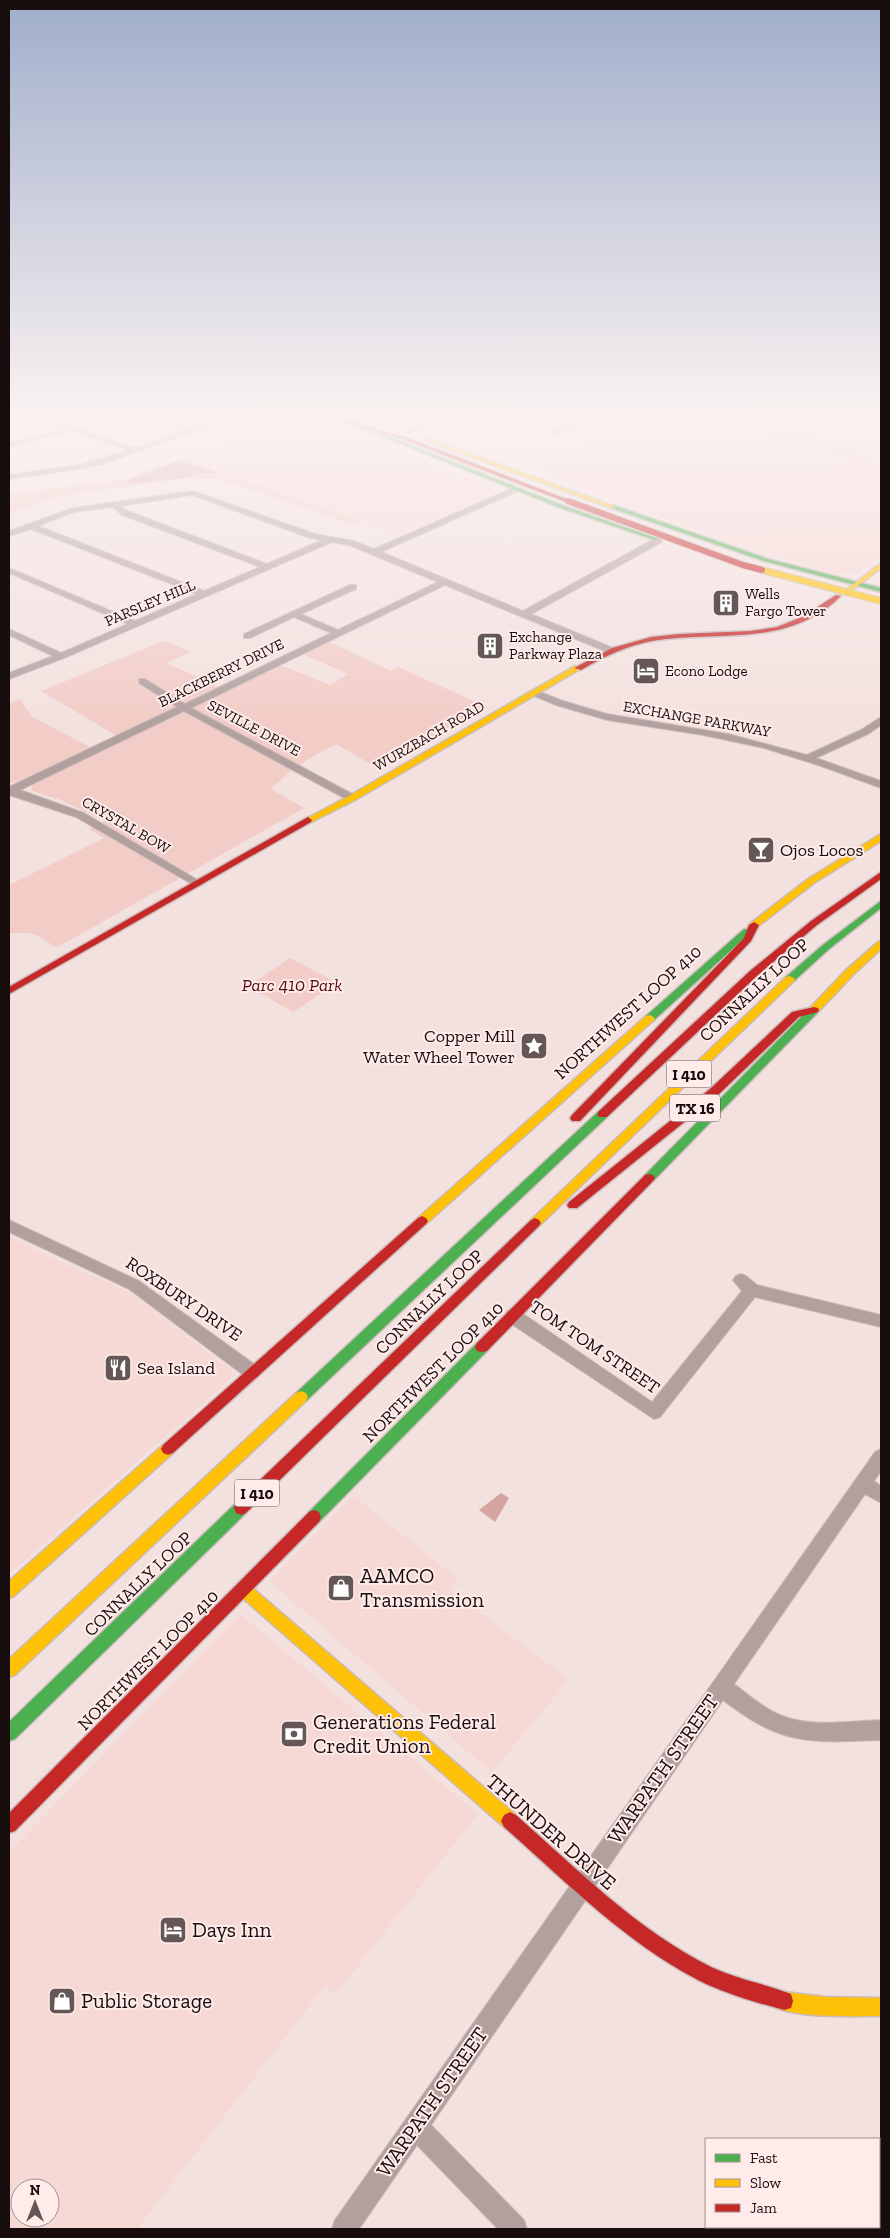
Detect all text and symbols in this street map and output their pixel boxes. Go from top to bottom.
street label: PARSLEY HILL [102,576,198,630]
place label: Wells Fargo Tower [745,585,826,620]
building icon: Wells Fargo Tower [711,588,741,618]
place label: Exchange Parkway Plaza [509,628,602,663]
building icon: Exchange Parkway Plaza [475,631,505,661]
street label: BLACKBERRY DRIVE [155,635,287,711]
hotel icon: Econo Lodge [631,656,661,686]
place label: Econo Lodge [665,662,748,680]
street label: SEVILLE DRIVE [204,696,304,760]
street label: WURZBACH ROAD [370,697,488,775]
street label: EXCHANGE PARKWAY [622,697,773,741]
street label: CRYSTAL BOW [79,793,173,857]
bar icon: Ojos Locos [746,835,776,865]
place label: Ojos Locos [780,839,863,861]
street label: CONNALLY LOOP [695,934,813,1046]
street label: NORTHWEST LOOP 410 [550,940,706,1084]
park label: Parc 410 Park [242,974,342,996]
place label: Copper Mill Water Wheel Tower [363,1025,515,1068]
place icon: Copper Mill Water Wheel Tower [519,1031,549,1061]
road number: I 410 [666,1060,712,1088]
road number: TX 16 [670,1094,720,1122]
street label: CONNALLY LOOP [370,1245,488,1359]
street label: ROXBURY DRIVE [122,1252,246,1346]
street label: TOM TOM STREET [526,1295,664,1399]
street label: NORTHWEST LOOP 410 [358,1297,508,1447]
restaurant icon: Sea Island [103,1353,133,1383]
place label: Sea Island [137,1357,215,1379]
road number: I 410 [234,1480,280,1506]
street label: CONNALLY LOOP [79,1527,197,1641]
place label: AAMCO Transmission [360,1563,484,1612]
shop icon: AAMCO Transmission [326,1573,356,1603]
street label: NORTHWEST LOOP 410 [73,1585,223,1735]
street label: WARPATH STREET [602,1689,724,1848]
place label: Generations Federal Credit Union [313,1709,496,1758]
bank icon: Generations Federal Credit Union [279,1719,309,1749]
street label: THUNDER DRIVE [481,1768,622,1895]
hotel icon: Days Inn [158,1915,188,1945]
place label: Days Inn [192,1917,272,1942]
shop icon: Public Storage [47,1986,77,2016]
place label: Public Storage [81,1988,212,2013]
street label: WARPATH STREET [371,2022,493,2181]
legend [705,2138,880,2228]
text: Fast [750,2149,778,2167]
text: Slow [750,2174,782,2192]
north arrow [10,2178,60,2228]
text: N [30,2182,41,2199]
text: Jam [750,2199,777,2217]

